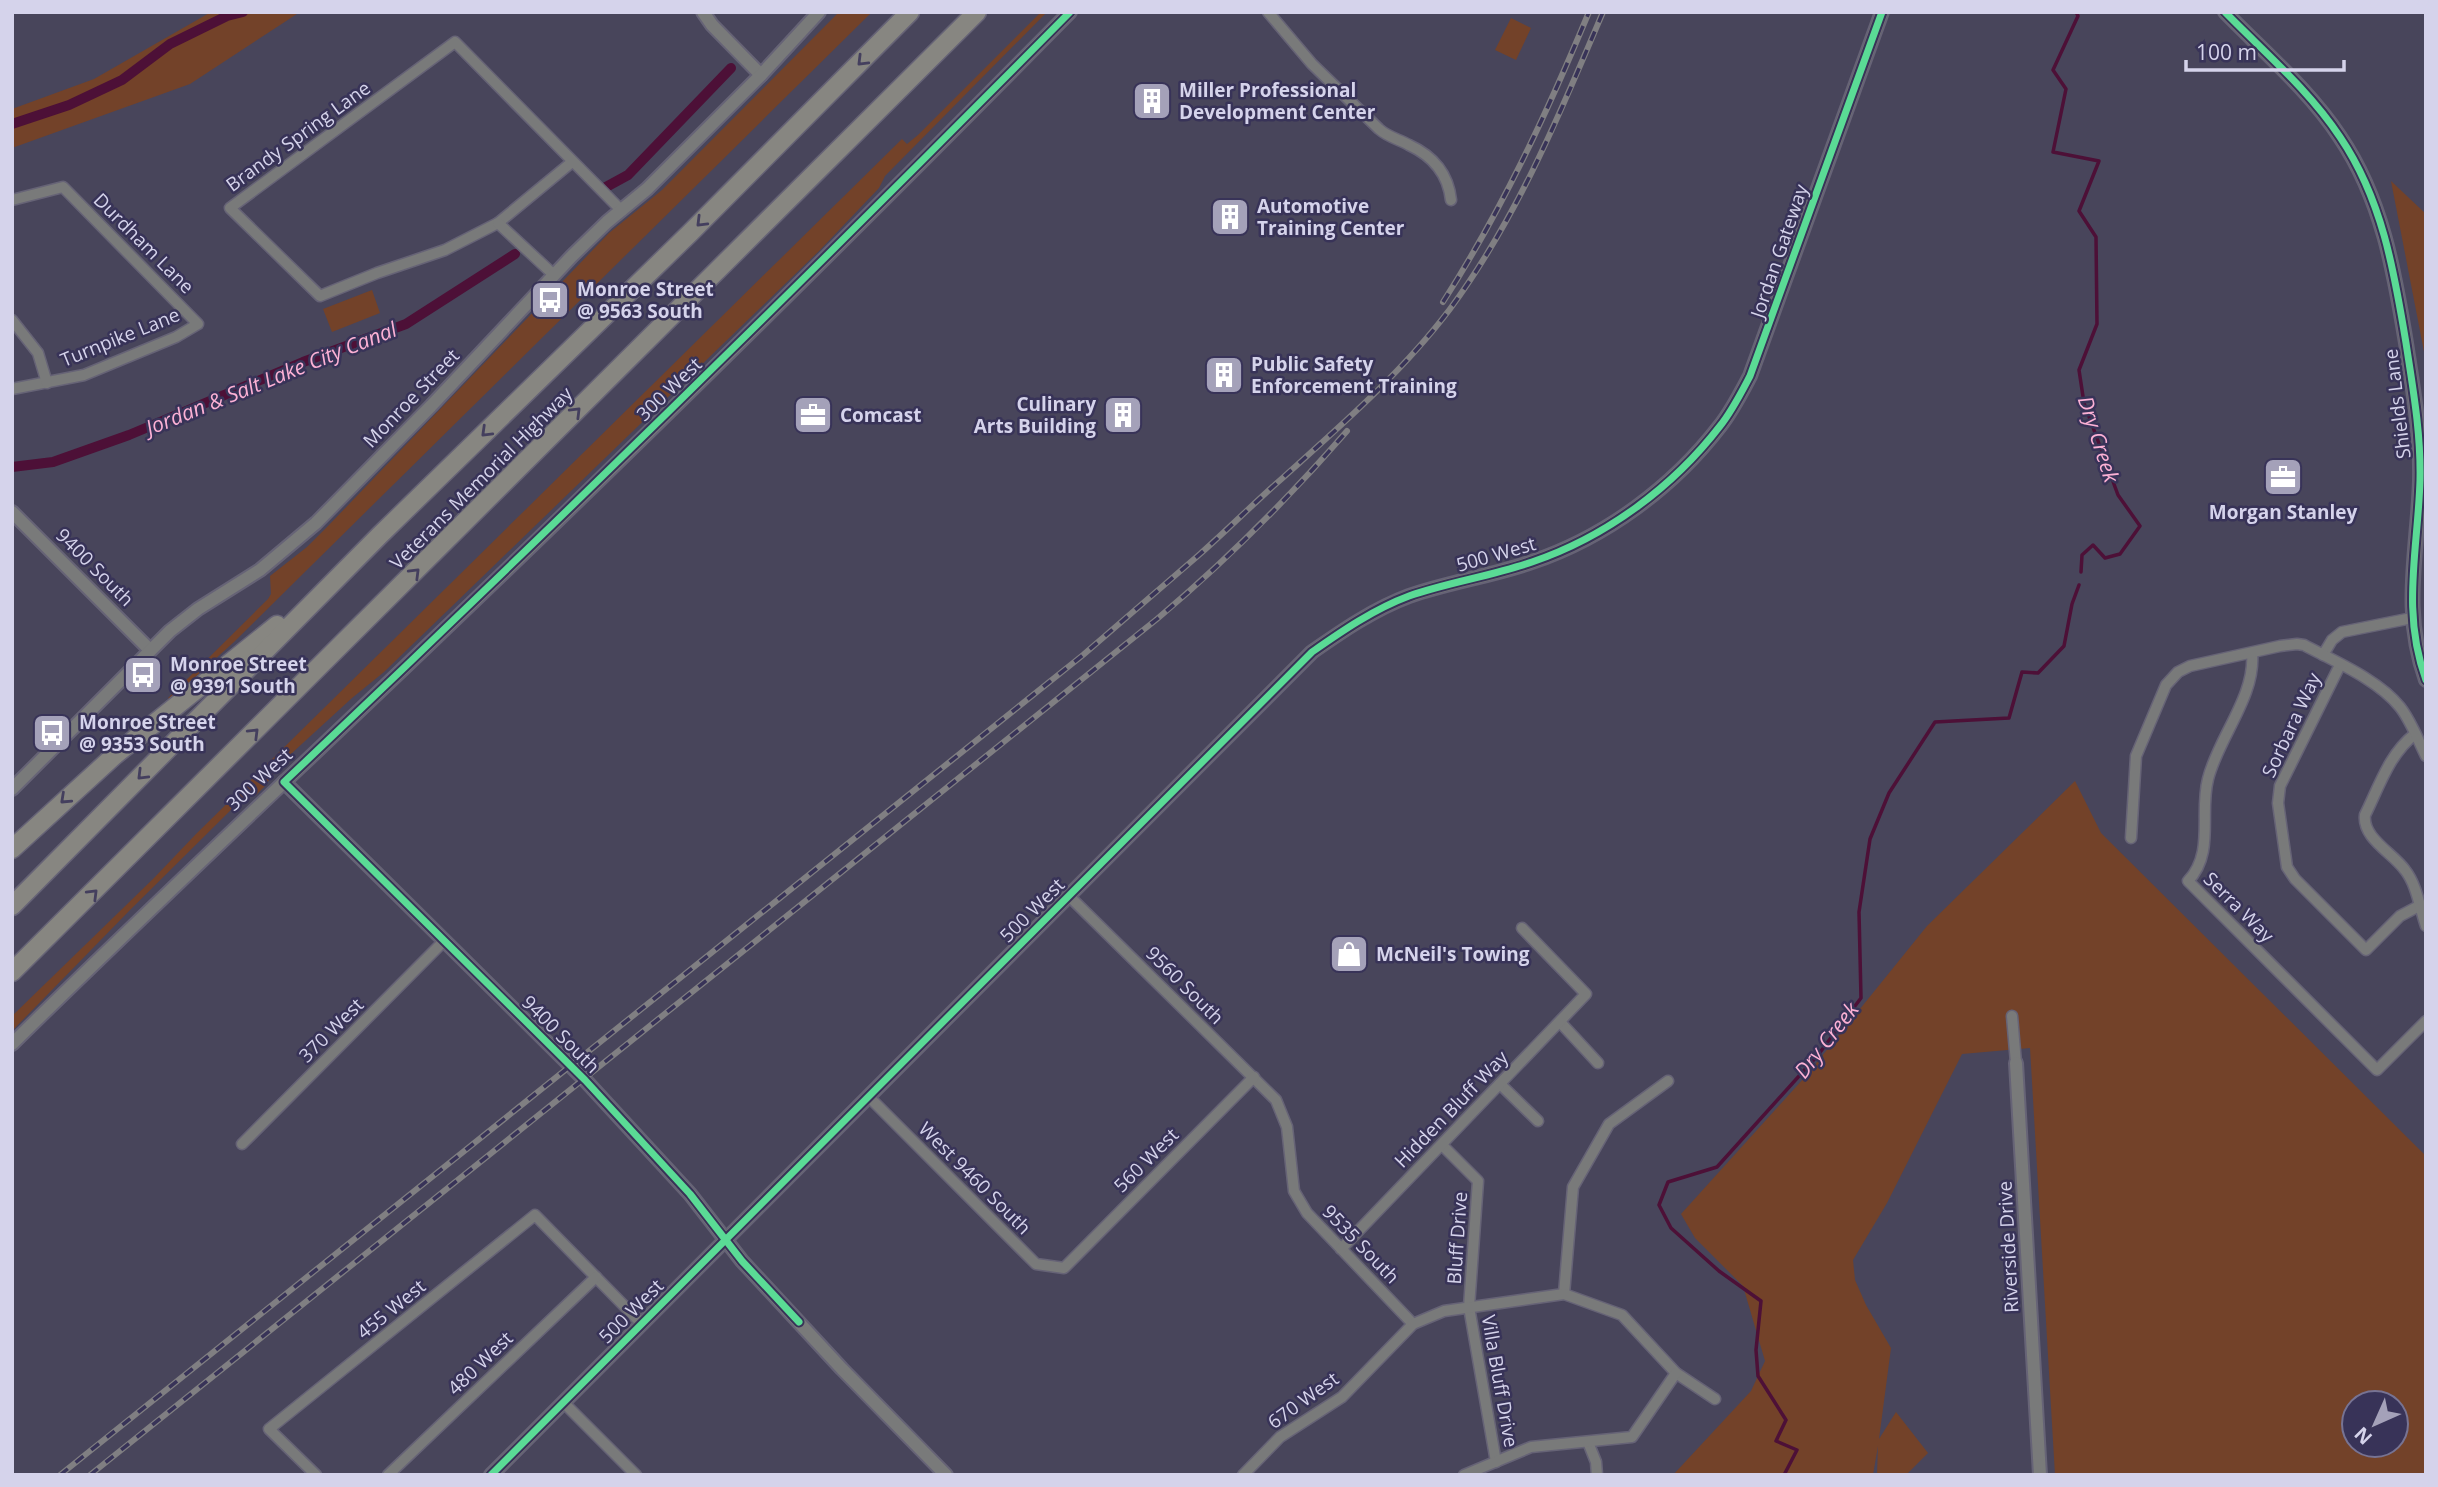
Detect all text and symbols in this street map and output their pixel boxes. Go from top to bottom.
scale bar [2186,28,2344,72]
text: 100 m [2196,38,2257,66]
one-way arrow [858,52,871,65]
street label: Brandy Spring Lane [221,75,375,197]
place label: Miller Professional Development Center [1179,77,1376,125]
building icon: Miller Professional Development Center [1131,80,1173,122]
street label: Jordan Gateway [1743,180,1814,323]
street label: Durdham Lane [88,187,200,299]
place label: Automotive Training Center [1257,193,1405,241]
building icon: Automotive Training Center [1209,196,1251,238]
one-way arrow [697,213,710,226]
place label: Monroe Street @ 9563 South [577,276,714,324]
bus stop icon: Monroe Street @ 9563 South [529,279,571,321]
street label: Turnpike Lane [57,301,183,373]
water label: Jordan & Salt Lake City Canal [138,314,401,443]
street label: Monroe Street [357,343,465,453]
street label: Shields Lane [2377,347,2417,461]
street label: 300 West [631,351,708,427]
place label: Public Safety Enforcement Training [1251,351,1457,399]
building icon: Public Safety Enforcement Training [1203,354,1245,396]
street label: Veterans Memorial Highway [384,381,578,575]
place label: Culinary Arts Building [974,391,1096,439]
water label: Dry Creek [2072,392,2126,486]
office icon: Comcast [792,394,834,436]
building icon: Culinary Arts Building [1102,394,1144,436]
place label: Comcast [840,402,921,428]
one-way arrow [568,408,581,421]
one-way arrow [481,423,494,436]
office icon: Morgan Stanley [2262,456,2304,498]
place label: Morgan Stanley [2209,499,2357,525]
street label: 9400 South [50,522,140,612]
street label: 500 West [1453,530,1539,578]
one-way arrow [407,569,419,581]
place label: Monroe Street @ 9391 South [170,651,307,699]
bus stop icon: Monroe Street @ 9391 South [122,654,164,696]
street label: Sorbara Way [2255,668,2327,782]
place label: Monroe Street @ 9353 South [79,709,216,757]
bus stop icon: Monroe Street @ 9353 South [31,712,73,754]
one-way arrow [245,729,258,742]
street label: 300 West [220,742,298,816]
one-way arrow [137,766,150,779]
one-way arrow [60,791,73,804]
street label: Serra Way [2198,866,2280,948]
street label: 500 West [994,872,1070,948]
one-way arrow [84,889,97,902]
shop icon: McNeil's Towing [1328,933,1370,975]
street label: 9560 South [1140,940,1230,1030]
place label: McNeil's Towing [1376,941,1530,967]
street label: 9400 South [516,989,606,1079]
street label: 370 West [293,992,369,1068]
water label: Dry Creek [1787,996,1865,1084]
street label: Hidden Bluff Way [1388,1044,1514,1173]
street label: West 9460 South [913,1116,1037,1240]
street label: 560 West [1108,1122,1184,1198]
street label: Riverside Drive [1992,1180,2024,1314]
street label: Bluff Drive [1441,1191,1473,1285]
street label: 9535 South [1317,1199,1405,1289]
street label: 455 West [351,1273,431,1345]
street label: 500 West [593,1273,669,1349]
street label: Villa Bluff Drive [1476,1313,1524,1449]
street label: 480 West [442,1325,519,1401]
street label: 670 West [1262,1365,1344,1434]
north arrow [2340,1389,2410,1459]
text: N [2348,1421,2378,1451]

